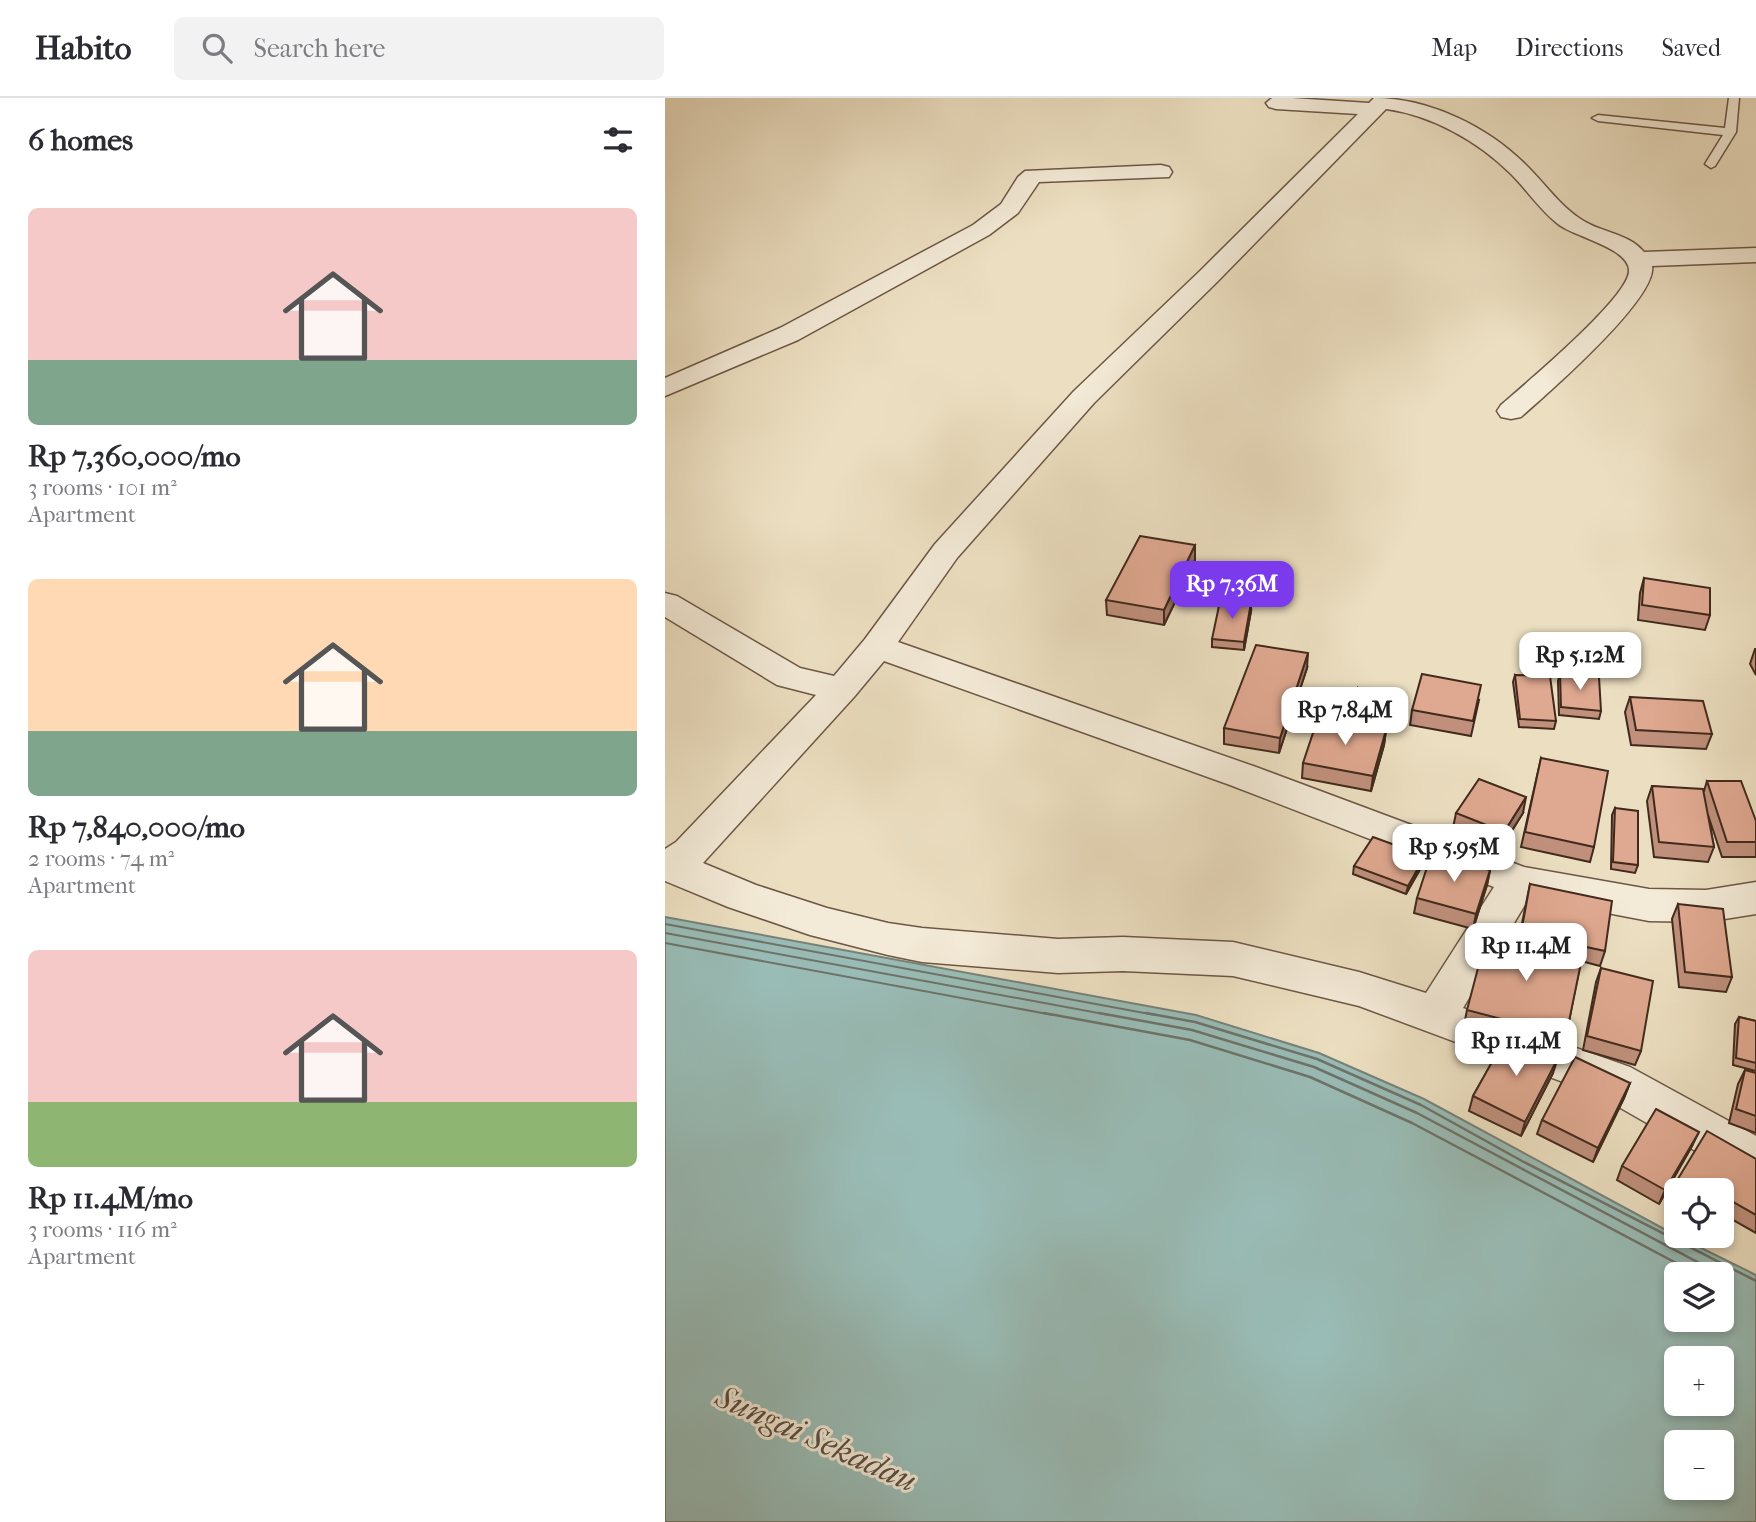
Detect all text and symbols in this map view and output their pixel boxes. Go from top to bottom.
search box [174,17,664,80]
text: Habito [35,29,132,68]
icon: search [198,29,236,67]
text: Search here [254,33,385,64]
text: Map [1431,34,1477,62]
text: Directions [1515,34,1623,62]
text: Saved [1661,34,1721,62]
icon: filters [599,121,637,159]
text: 6 homes [28,123,133,158]
icon: home [270,253,396,379]
text: Rp 7,360,000/mo [28,439,241,474]
text: 3 rooms · 101 m² [28,474,177,501]
text: Apartment [28,501,136,528]
pin: Rp 7.36M [1160,561,1304,621]
text: Rp 7.36M [1186,570,1278,597]
icon: home [270,624,396,750]
pin: Rp 5.12M [1508,632,1652,692]
text: Rp 5.12M [1535,641,1625,668]
pin: Rp 7.84M [1273,688,1417,747]
text: Rp 7.84M [1297,696,1393,723]
text: Rp 7,840,000/mo [28,810,245,845]
pin: Rp 5.95M [1382,824,1526,884]
text: Rp 5.95M [1408,833,1500,860]
text: 2 rooms · 74 m² [28,845,174,872]
text: Apartment [28,872,136,899]
pin: Rp 11.4M [1454,924,1598,983]
text: Rp 11.4M [1481,932,1571,959]
icon: home [270,995,396,1121]
pin: Rp 11.4M [1444,1018,1588,1078]
text: Rp 11.4M [1471,1027,1561,1054]
map controls [1664,1178,1734,1500]
button: locate [1664,1178,1734,1248]
text: Rp 11.4M/mo [28,1181,193,1216]
text: 3 rooms · 116 m² [28,1216,177,1243]
text: Apartment [28,1243,136,1270]
button: layers [1664,1262,1734,1332]
button: + [1664,1346,1734,1416]
water label: Sungai Sekadau [709,1377,923,1501]
button: − [1664,1430,1734,1500]

